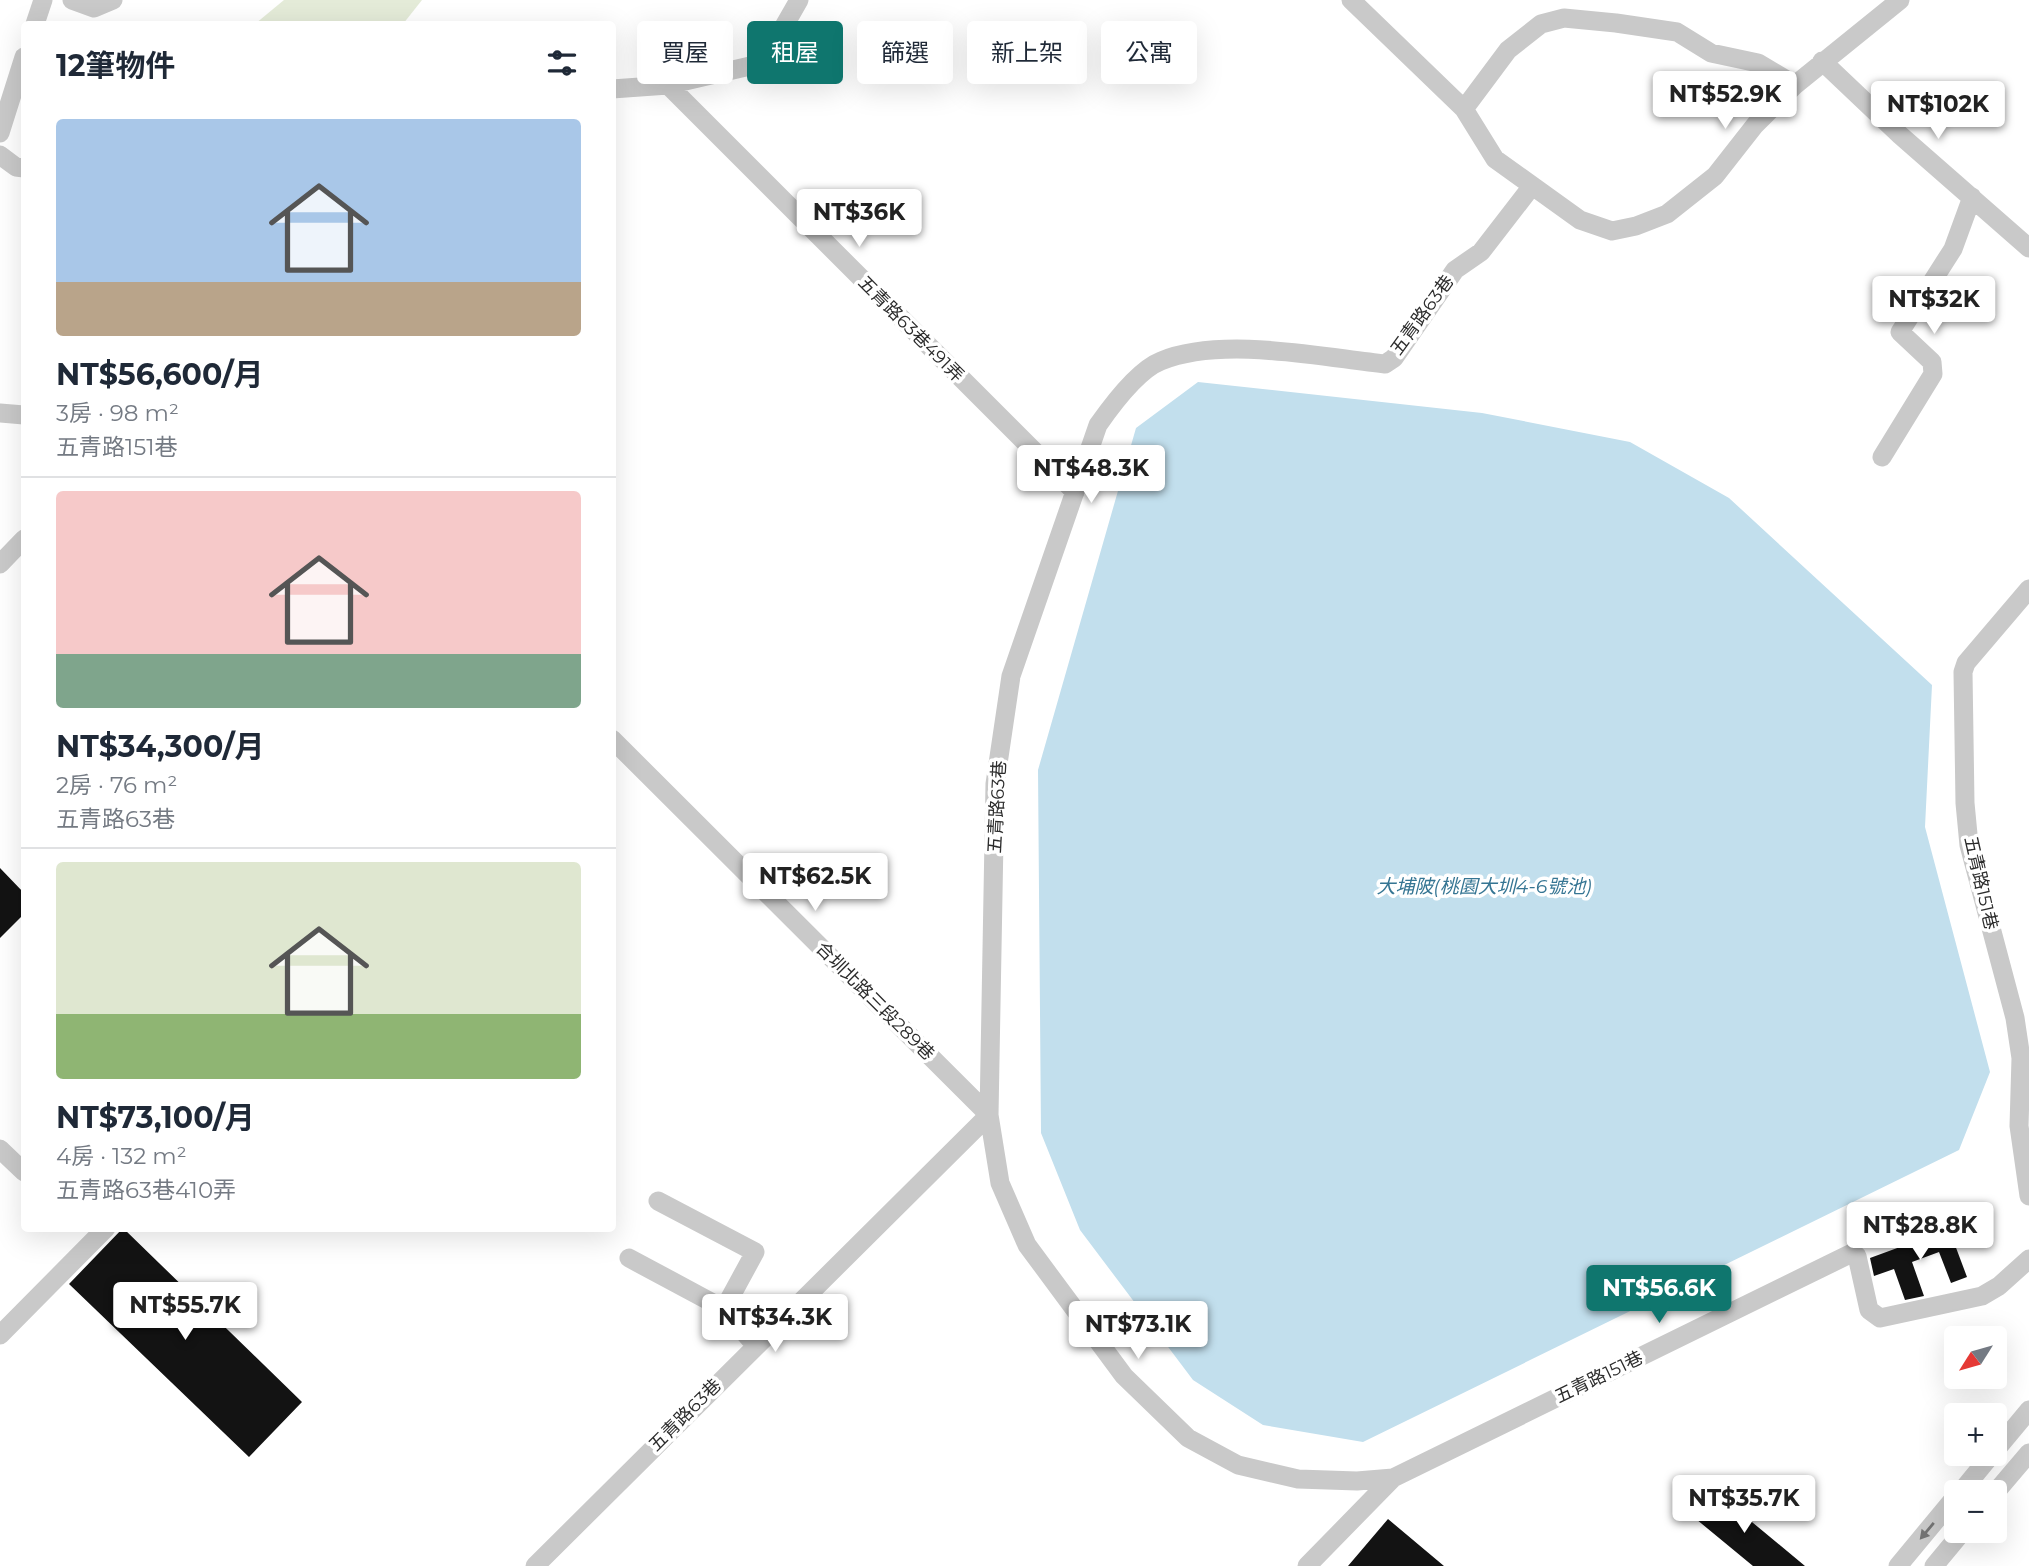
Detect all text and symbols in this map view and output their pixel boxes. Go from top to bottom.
chip: 買屋 [637,21,733,84]
chip: 租屋 [747,21,843,84]
chip: 篩選 [857,21,953,84]
chip: 新上架 [967,21,1087,84]
chip: 公寓 [1101,21,1197,84]
icon: filters [543,44,581,82]
text: 12筆物件 [56,47,175,84]
pin: NT$52.9K [1653,72,1797,131]
text: NT$52.9K [1669,80,1781,108]
pin: NT$102K [1873,82,2003,141]
text: NT$102K [1887,90,1989,118]
icon: home [256,165,382,291]
pin: NT$36K [802,190,916,249]
text: NT$36K [813,198,905,226]
street label: 五青路63巷 [1386,271,1458,359]
street label: 五青路63巷491弄 [854,272,968,386]
pin: NT$32K [1877,276,1991,336]
text: NT$32K [1888,285,1980,313]
text: NT$56,600/月 [56,356,264,393]
text: 3房 · 98 m² [56,399,179,427]
text: 五青路151巷 [56,433,178,461]
pin: NT$48.3K [1019,446,1163,505]
text: NT$48.3K [1033,454,1149,482]
icon: home [256,537,382,663]
text: NT$34,300/月 [56,728,265,765]
street label: 五青路63巷 [984,760,1010,854]
text: 2房 · 76 m² [56,771,177,799]
text: 五青路63巷 [56,805,175,833]
street label: 五青路151巷 [1960,834,2002,932]
pin: NT$62.5K [743,853,887,913]
text: NT$62.5K [759,862,871,890]
water label: 大埔陂(桃園大圳4-6號池) [1376,875,1592,898]
icon: home [256,908,382,1034]
street label: 合圳北路三段289巷 [811,937,939,1065]
text: NT$73,100/月 [56,1099,255,1136]
text: 4房 · 132 m² [56,1142,187,1170]
text: 五青路63巷410弄 [56,1176,236,1204]
pin: NT$28.8K [1848,1202,1992,1262]
text: NT$28.8K [1863,1211,1977,1239]
pin: NT$56.6K [1587,1266,1731,1325]
text: NT$56.6K [1602,1274,1716,1302]
pin: NT$55.7K [113,1282,257,1342]
text: NT$55.7K [129,1291,241,1319]
pin: NT$34.3K [703,1294,847,1354]
pin: NT$73.1K [1066,1302,1210,1361]
text: NT$34.3K [718,1303,832,1331]
text: NT$73.1K [1085,1310,1191,1338]
north arrow [1944,1326,2007,1390]
map controls [1944,1326,2007,1543]
street label: 五青路151巷 [1551,1346,1647,1408]
street label: 五青路63巷 [644,1374,726,1456]
button: + [1944,1403,2007,1466]
pin: NT$35.7K [1672,1476,1816,1535]
button: − [1944,1480,2007,1543]
text: NT$35.7K [1688,1484,1800,1512]
one-way arrow [1920,1523,1935,1540]

